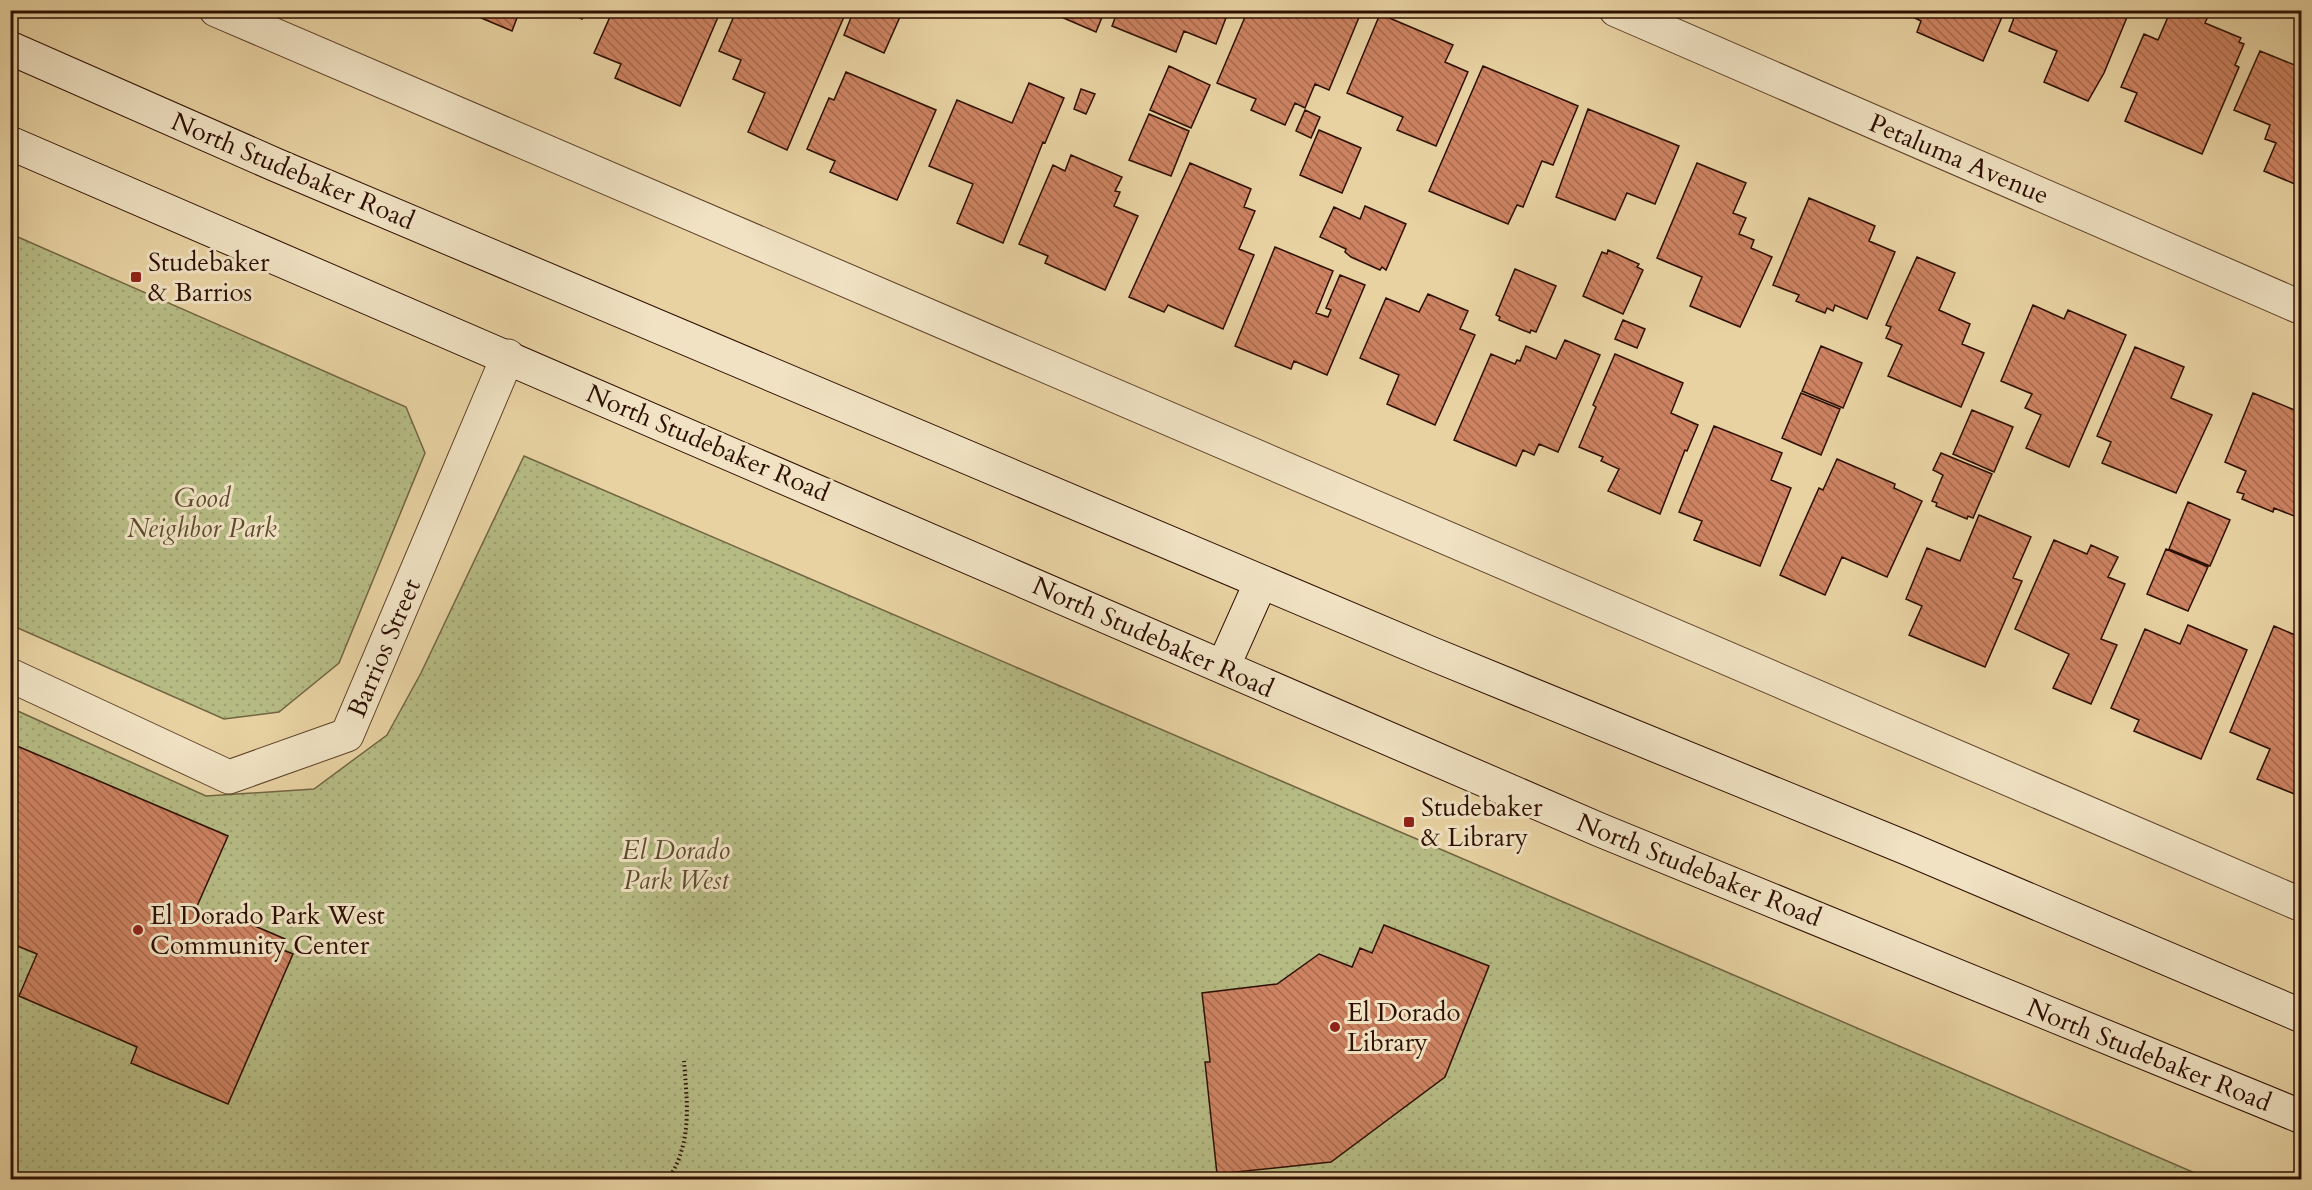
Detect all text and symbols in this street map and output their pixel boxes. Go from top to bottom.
street label: North Studebaker Road [166,104,420,238]
street label: Petaluma Avenue [1864,105,2054,213]
place label: Studebaker & Barrios [148,245,270,310]
marker: Studebaker & Barrios [129,270,143,284]
street label: North Studebaker Road [581,376,835,510]
park label: Good Neighbor Park [127,481,277,546]
street label: North Studebaker Road [1027,568,1279,706]
street label: Barrios Street [339,573,429,723]
place label: Studebaker & Library [1421,790,1543,855]
street label: North Studebaker Road [1572,805,1827,935]
marker: Studebaker & Library [1402,815,1416,829]
park label: El Dorado Park West [622,833,730,898]
place label: El Dorado Park West Community Center [150,898,385,963]
marker: El Dorado Park West Community Center [131,923,145,937]
street label: North Studebaker Road [2022,990,2277,1120]
place label: El Dorado Library [1347,995,1460,1060]
marker: El Dorado Library [1328,1020,1342,1034]

